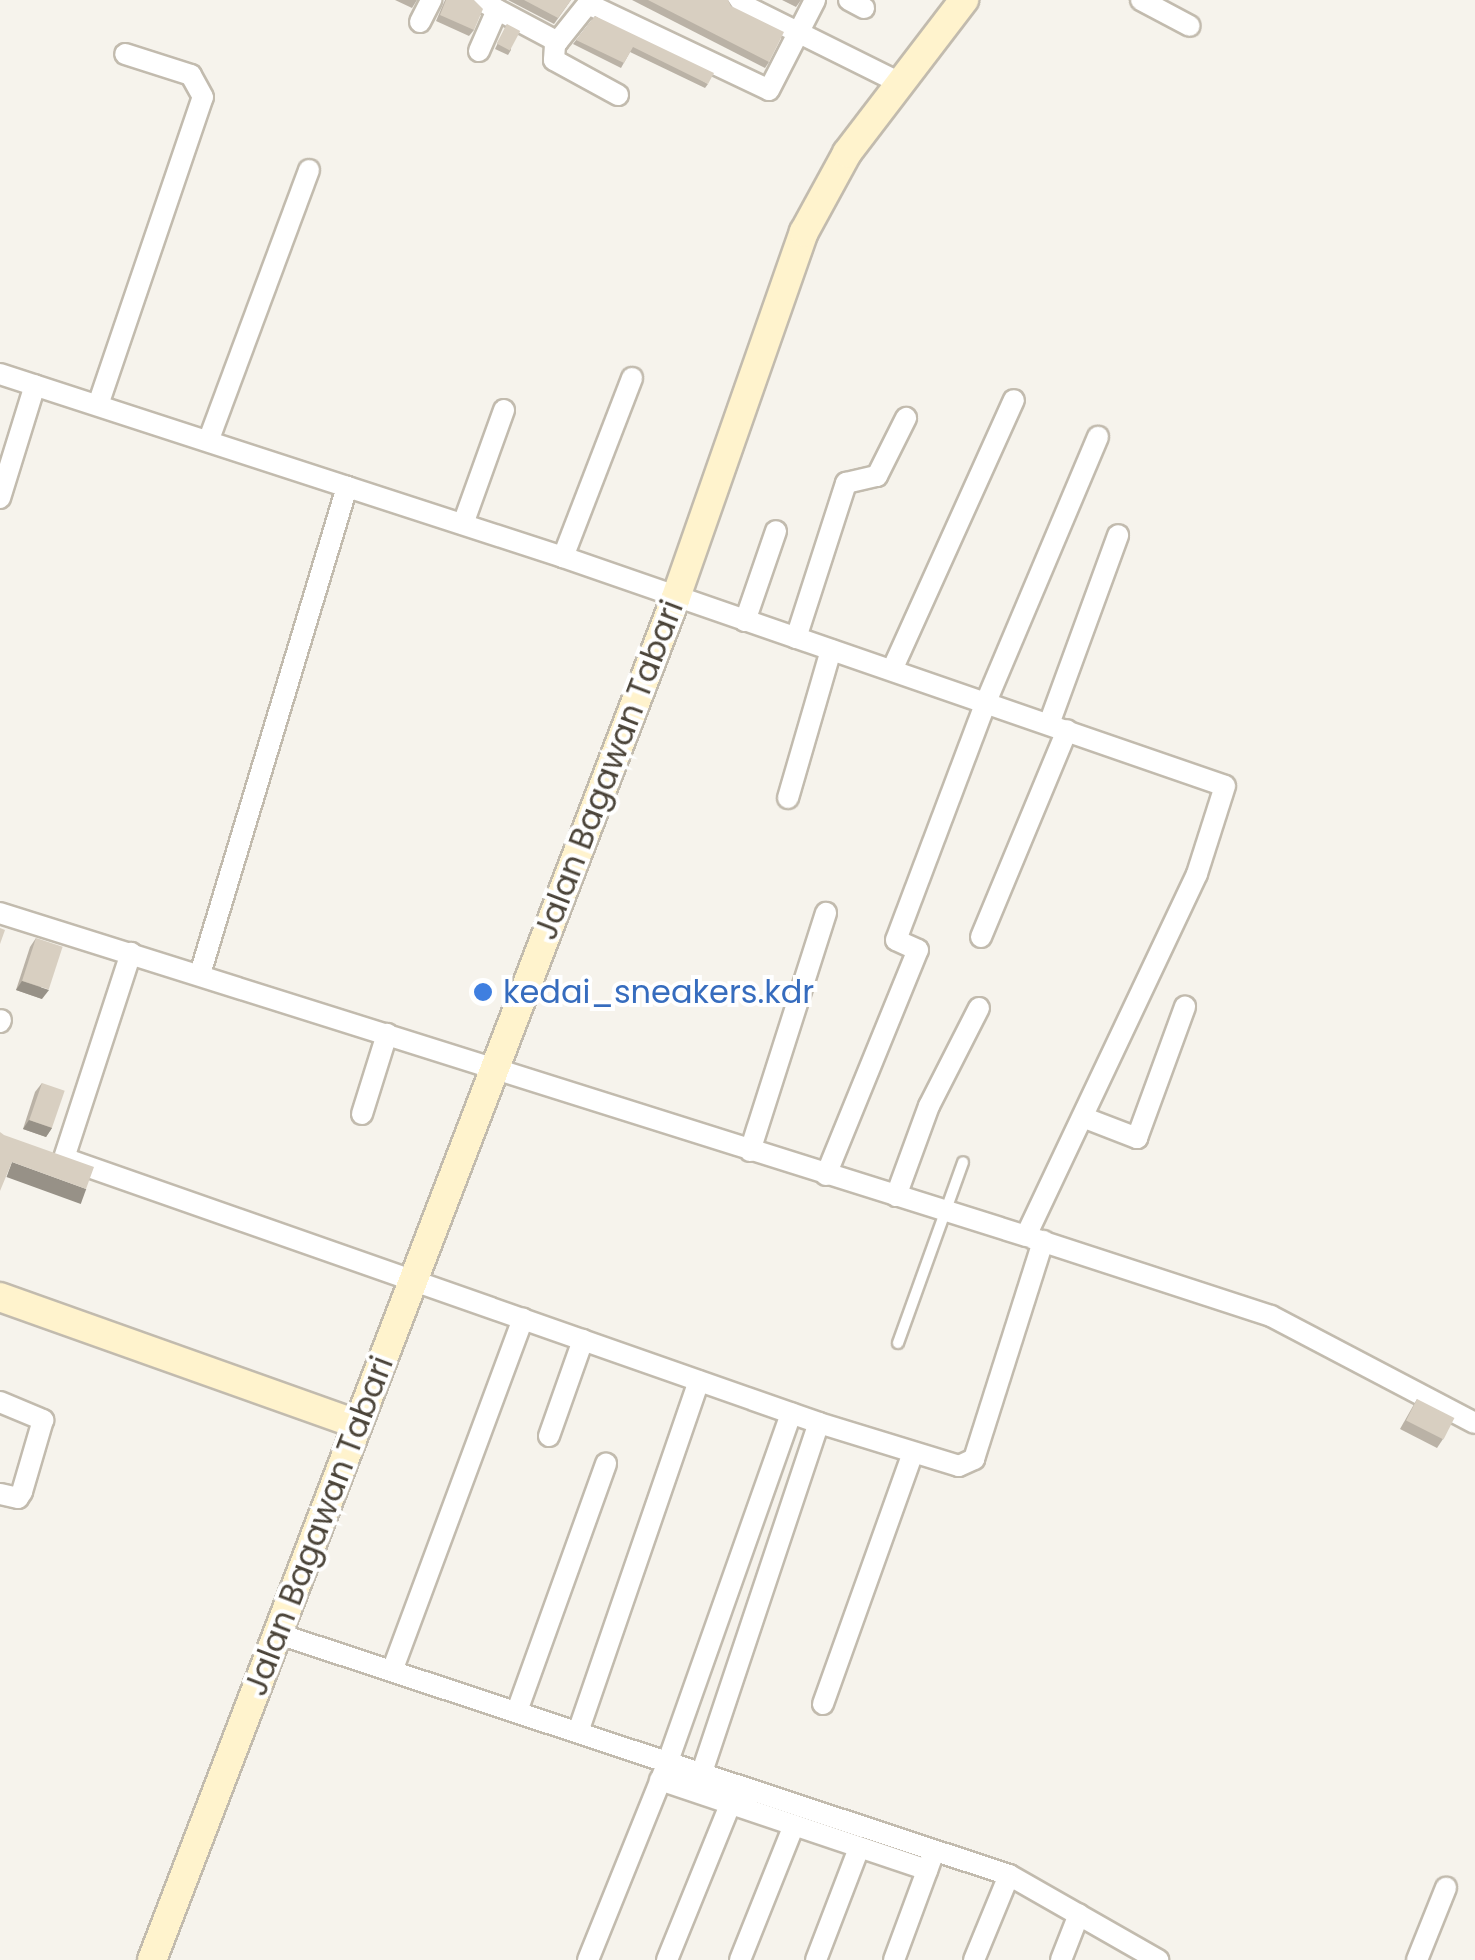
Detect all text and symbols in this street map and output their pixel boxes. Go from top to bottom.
street label: Jalan Bagawan Tabari [526,595,692,945]
place label: kedai_sneakers.kdr [503,973,814,1011]
marker: kedai_sneakers.kdr [472,981,494,1003]
street label: Jalan Bagawan Tabari [236,1351,402,1701]

